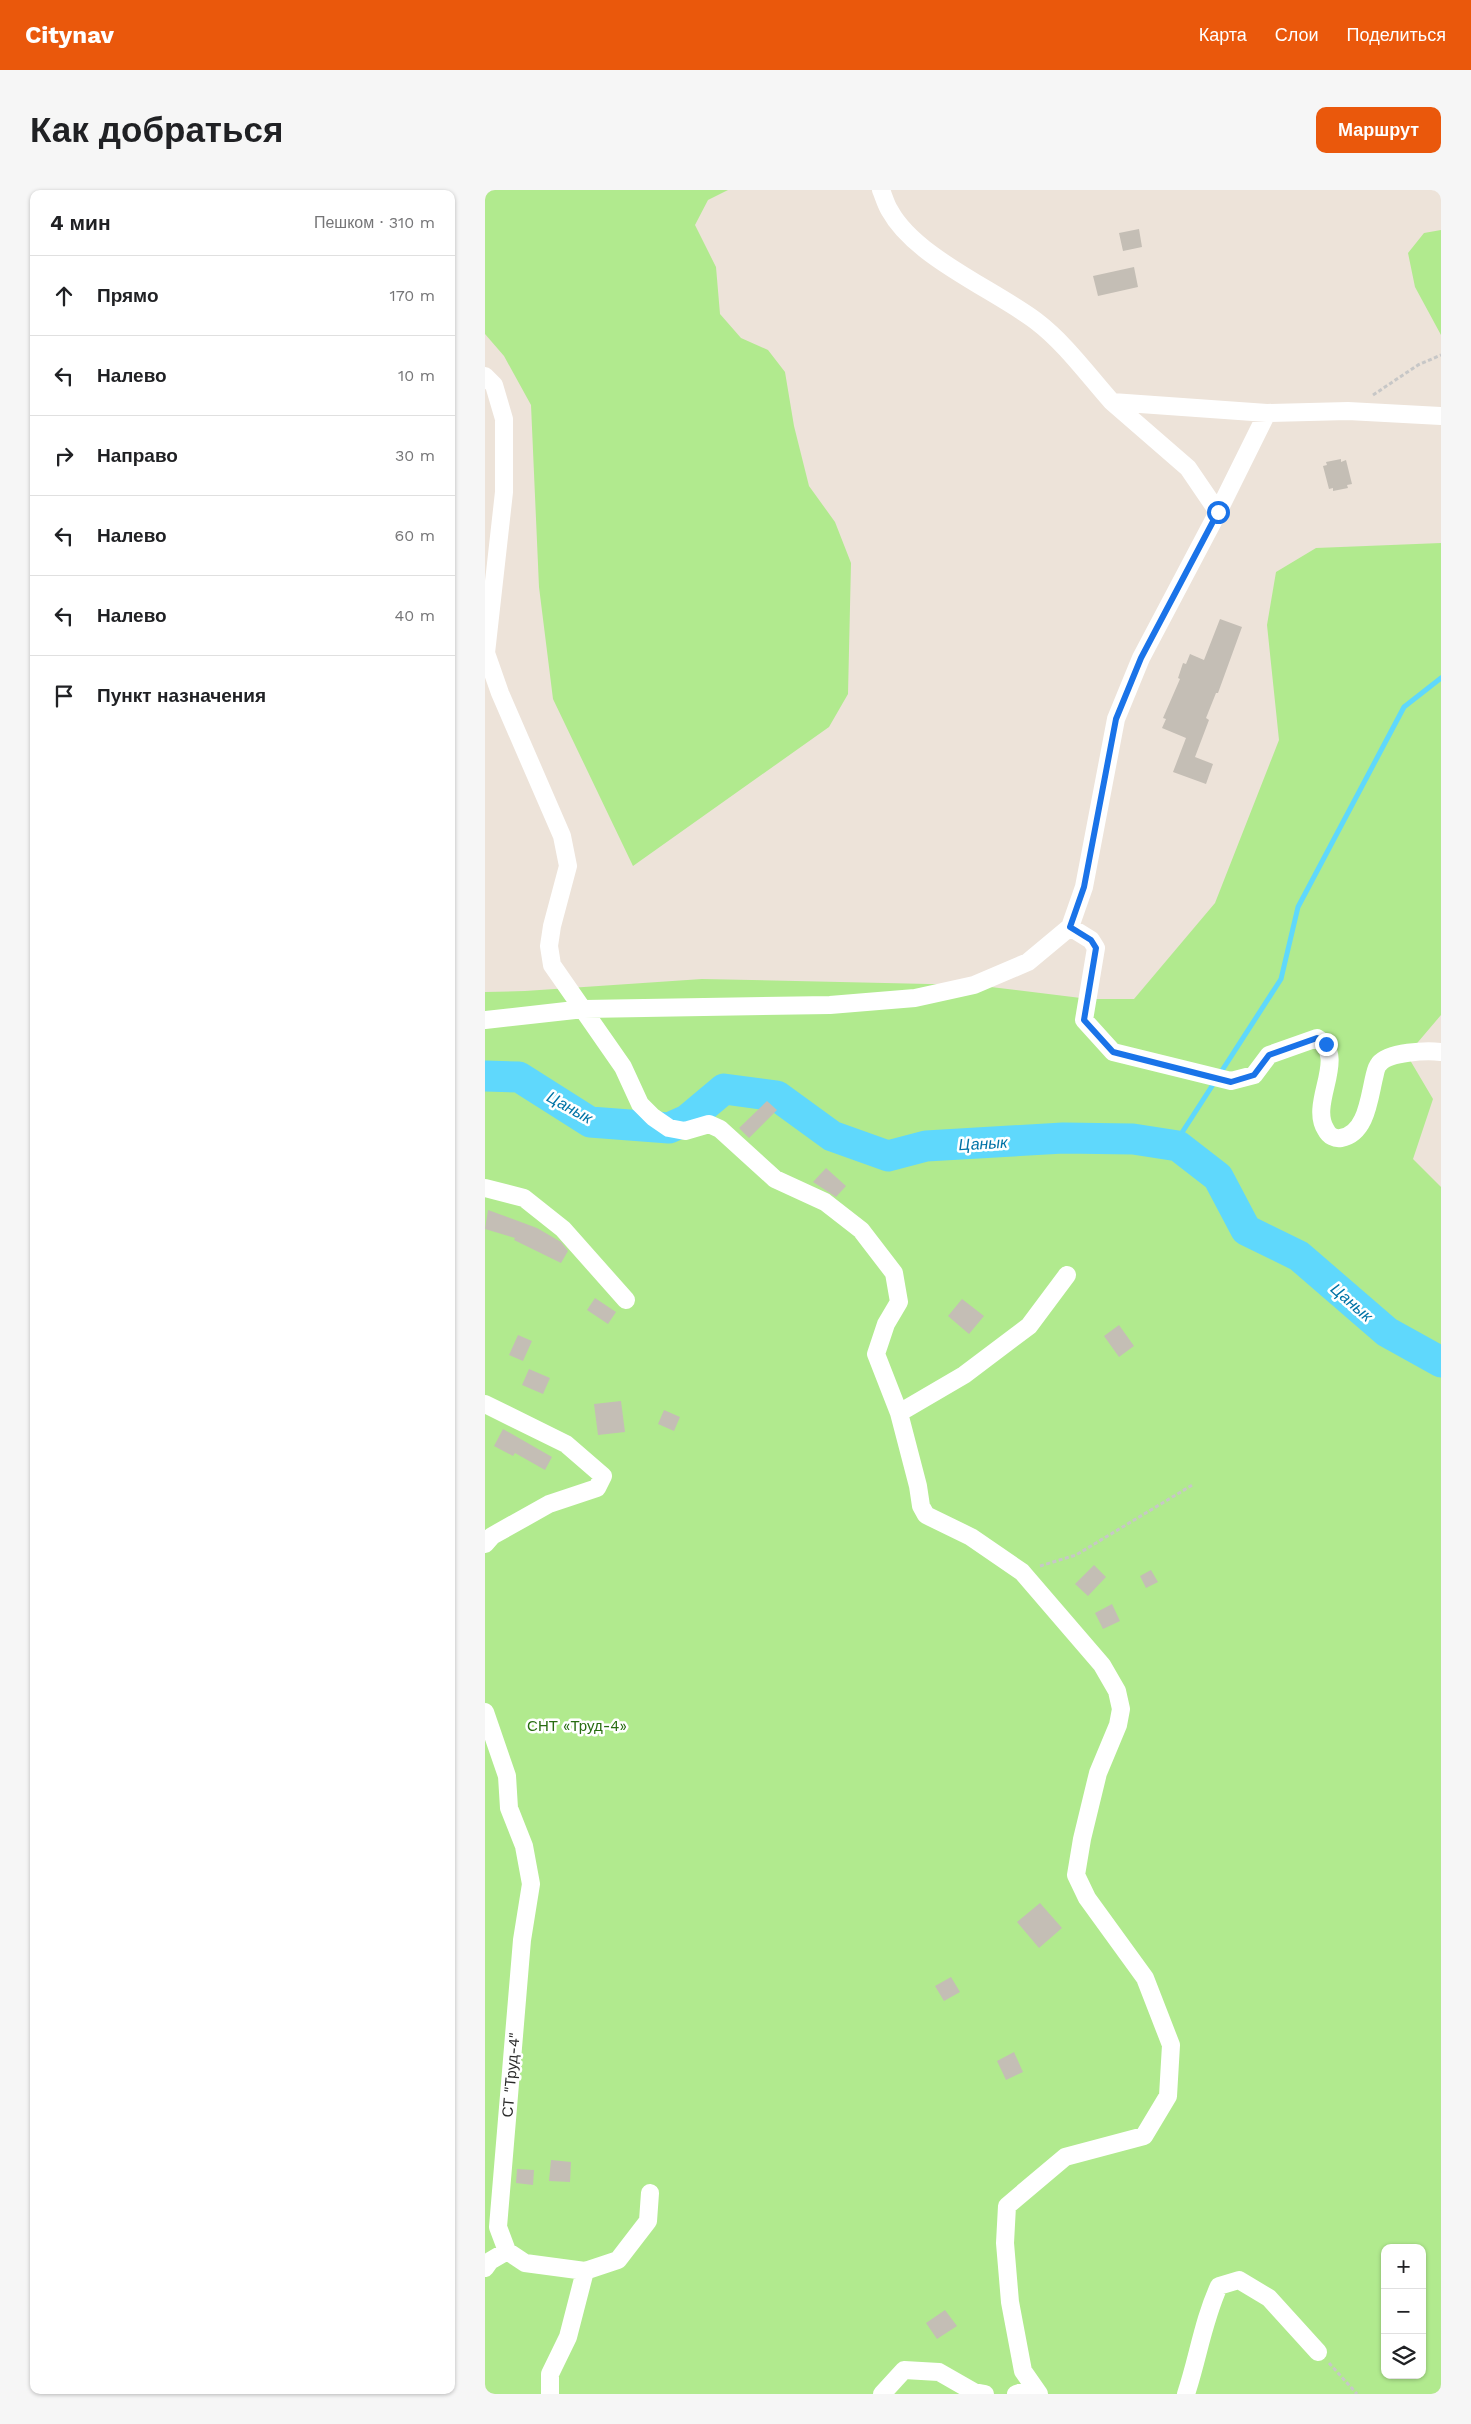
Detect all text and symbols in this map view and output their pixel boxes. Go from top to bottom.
text: Citynav [25,21,114,49]
text: Карта [1199,24,1247,45]
text: Слои [1275,24,1319,45]
text: Поделиться [1347,24,1446,45]
button: Маршрут [1316,107,1441,153]
text: Как добраться [30,109,283,151]
text: 4 мин [50,210,111,235]
text: Пешком · 310 m [314,213,435,232]
icon: ahead [50,282,78,310]
text: Прямо [97,284,159,307]
text: 170 m [389,286,435,305]
icon: left [50,362,78,390]
text: Налево [97,364,167,387]
text: 10 m [398,366,435,385]
icon: right [50,442,78,470]
text: Направо [97,444,178,467]
text: 30 m [395,446,435,465]
route start [1207,501,1230,524]
icon: left [50,522,78,550]
text: Налево [97,524,167,547]
text: 60 m [395,526,435,545]
icon: left [50,602,78,630]
text: Налево [97,604,167,627]
text: 40 m [395,606,435,625]
icon: arrive [50,682,78,710]
text: Пункт назначения [97,684,266,707]
route end [1315,1033,1338,1056]
water label: Цанык [544,1087,597,1128]
water label: Цанык [958,1133,1010,1154]
water label: Цанык [1327,1279,1378,1327]
park label: СНТ «Труд-4» [527,1717,627,1735]
street label: СТ "Труд-4" [498,2032,524,2118]
map controls [1381,2244,1426,2379]
button: + [1381,2244,1426,2289]
button: − [1381,2289,1426,2334]
button: layers [1381,2334,1426,2379]

